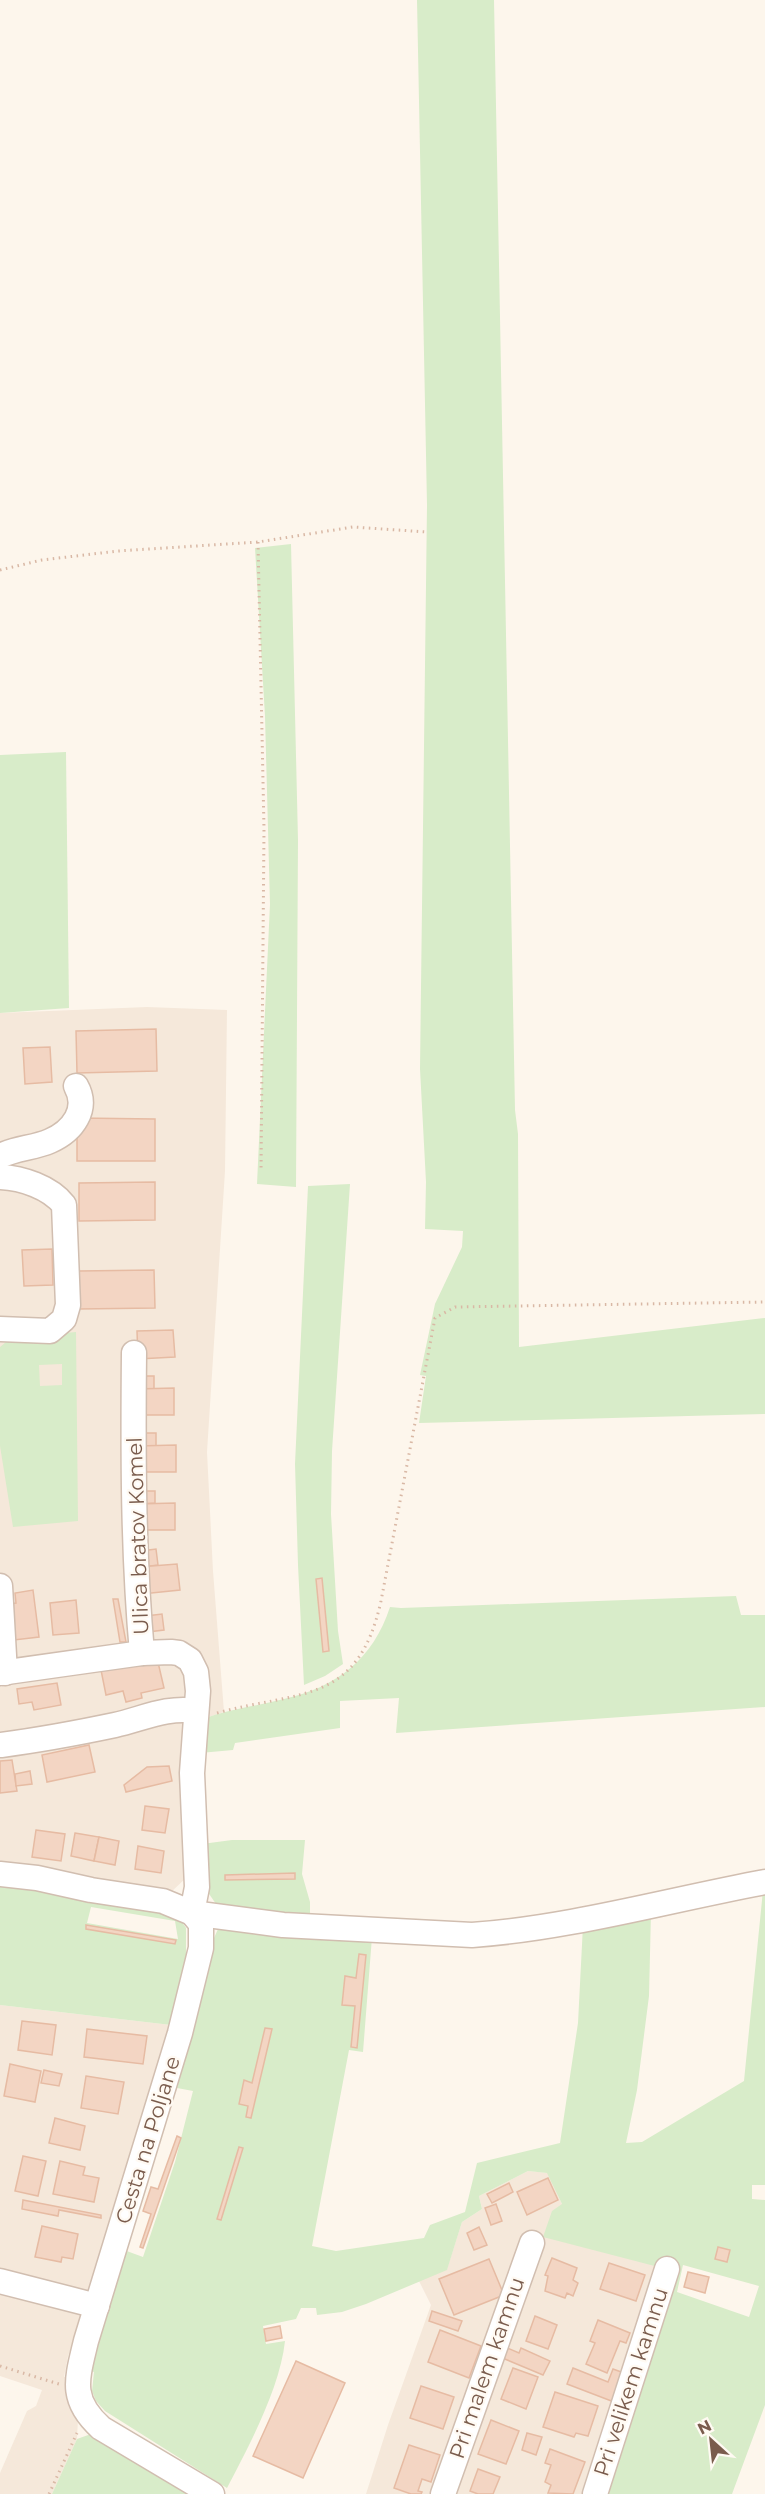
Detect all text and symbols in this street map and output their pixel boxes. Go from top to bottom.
street label: Ulica bratov Komel [122,1437,153,1635]
street label: Cesta na Poljane [110,2053,185,2227]
street label: Pri malem kamnu [444,2274,529,2462]
street label: Pri velikem kamnu [588,2284,673,2479]
north arrow [681,2410,741,2470]
text: N [694,2416,714,2438]

